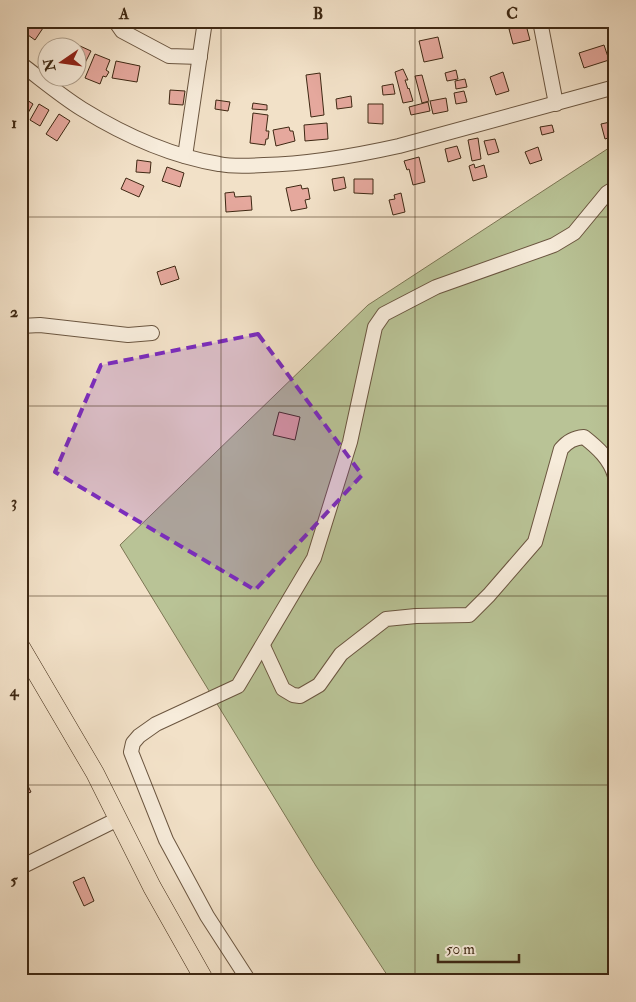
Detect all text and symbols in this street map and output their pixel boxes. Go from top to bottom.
text: A [118,4,130,24]
text: B [313,4,323,24]
text: C [506,4,518,24]
north arrow [38,38,88,88]
text: N [40,56,60,74]
text: 1 [11,113,17,133]
text: 2 [10,302,18,322]
text: 3 [11,492,17,512]
text: 4 [9,681,20,701]
text: 5 [10,870,18,890]
scale bar [438,932,520,964]
text: 50 m [446,940,475,959]

